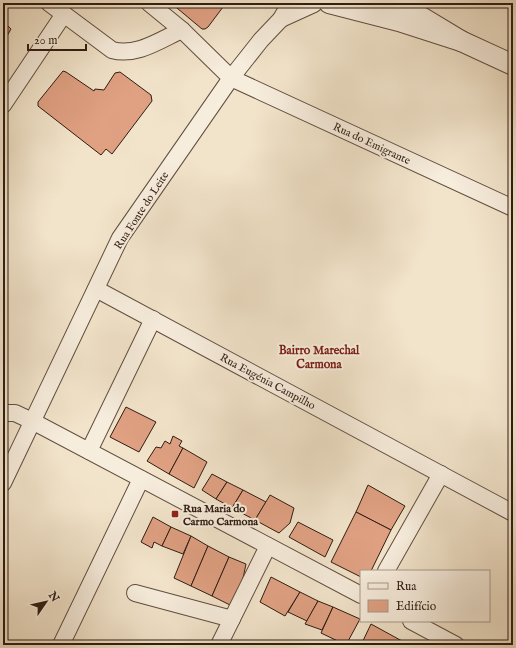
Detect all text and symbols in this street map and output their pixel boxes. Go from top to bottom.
scale bar [28,26,86,52]
text: 20 m [34,33,57,48]
street label: Rua do Emigrante [331,120,413,168]
street label: Rua Fonte do Leite [111,169,172,252]
district label: Bairro Marechal Carmona [279,343,360,372]
street label: Rua Eugénia Campilho [217,351,318,413]
place label: Rua Maria do Carmo Carmona [183,502,258,529]
marker: Rua Maria do Carmo Carmona [170,509,180,519]
legend [360,570,490,622]
text: Rua [396,579,417,594]
north arrow [26,582,66,622]
text: N [44,588,62,605]
text: Edifício [396,599,437,614]

